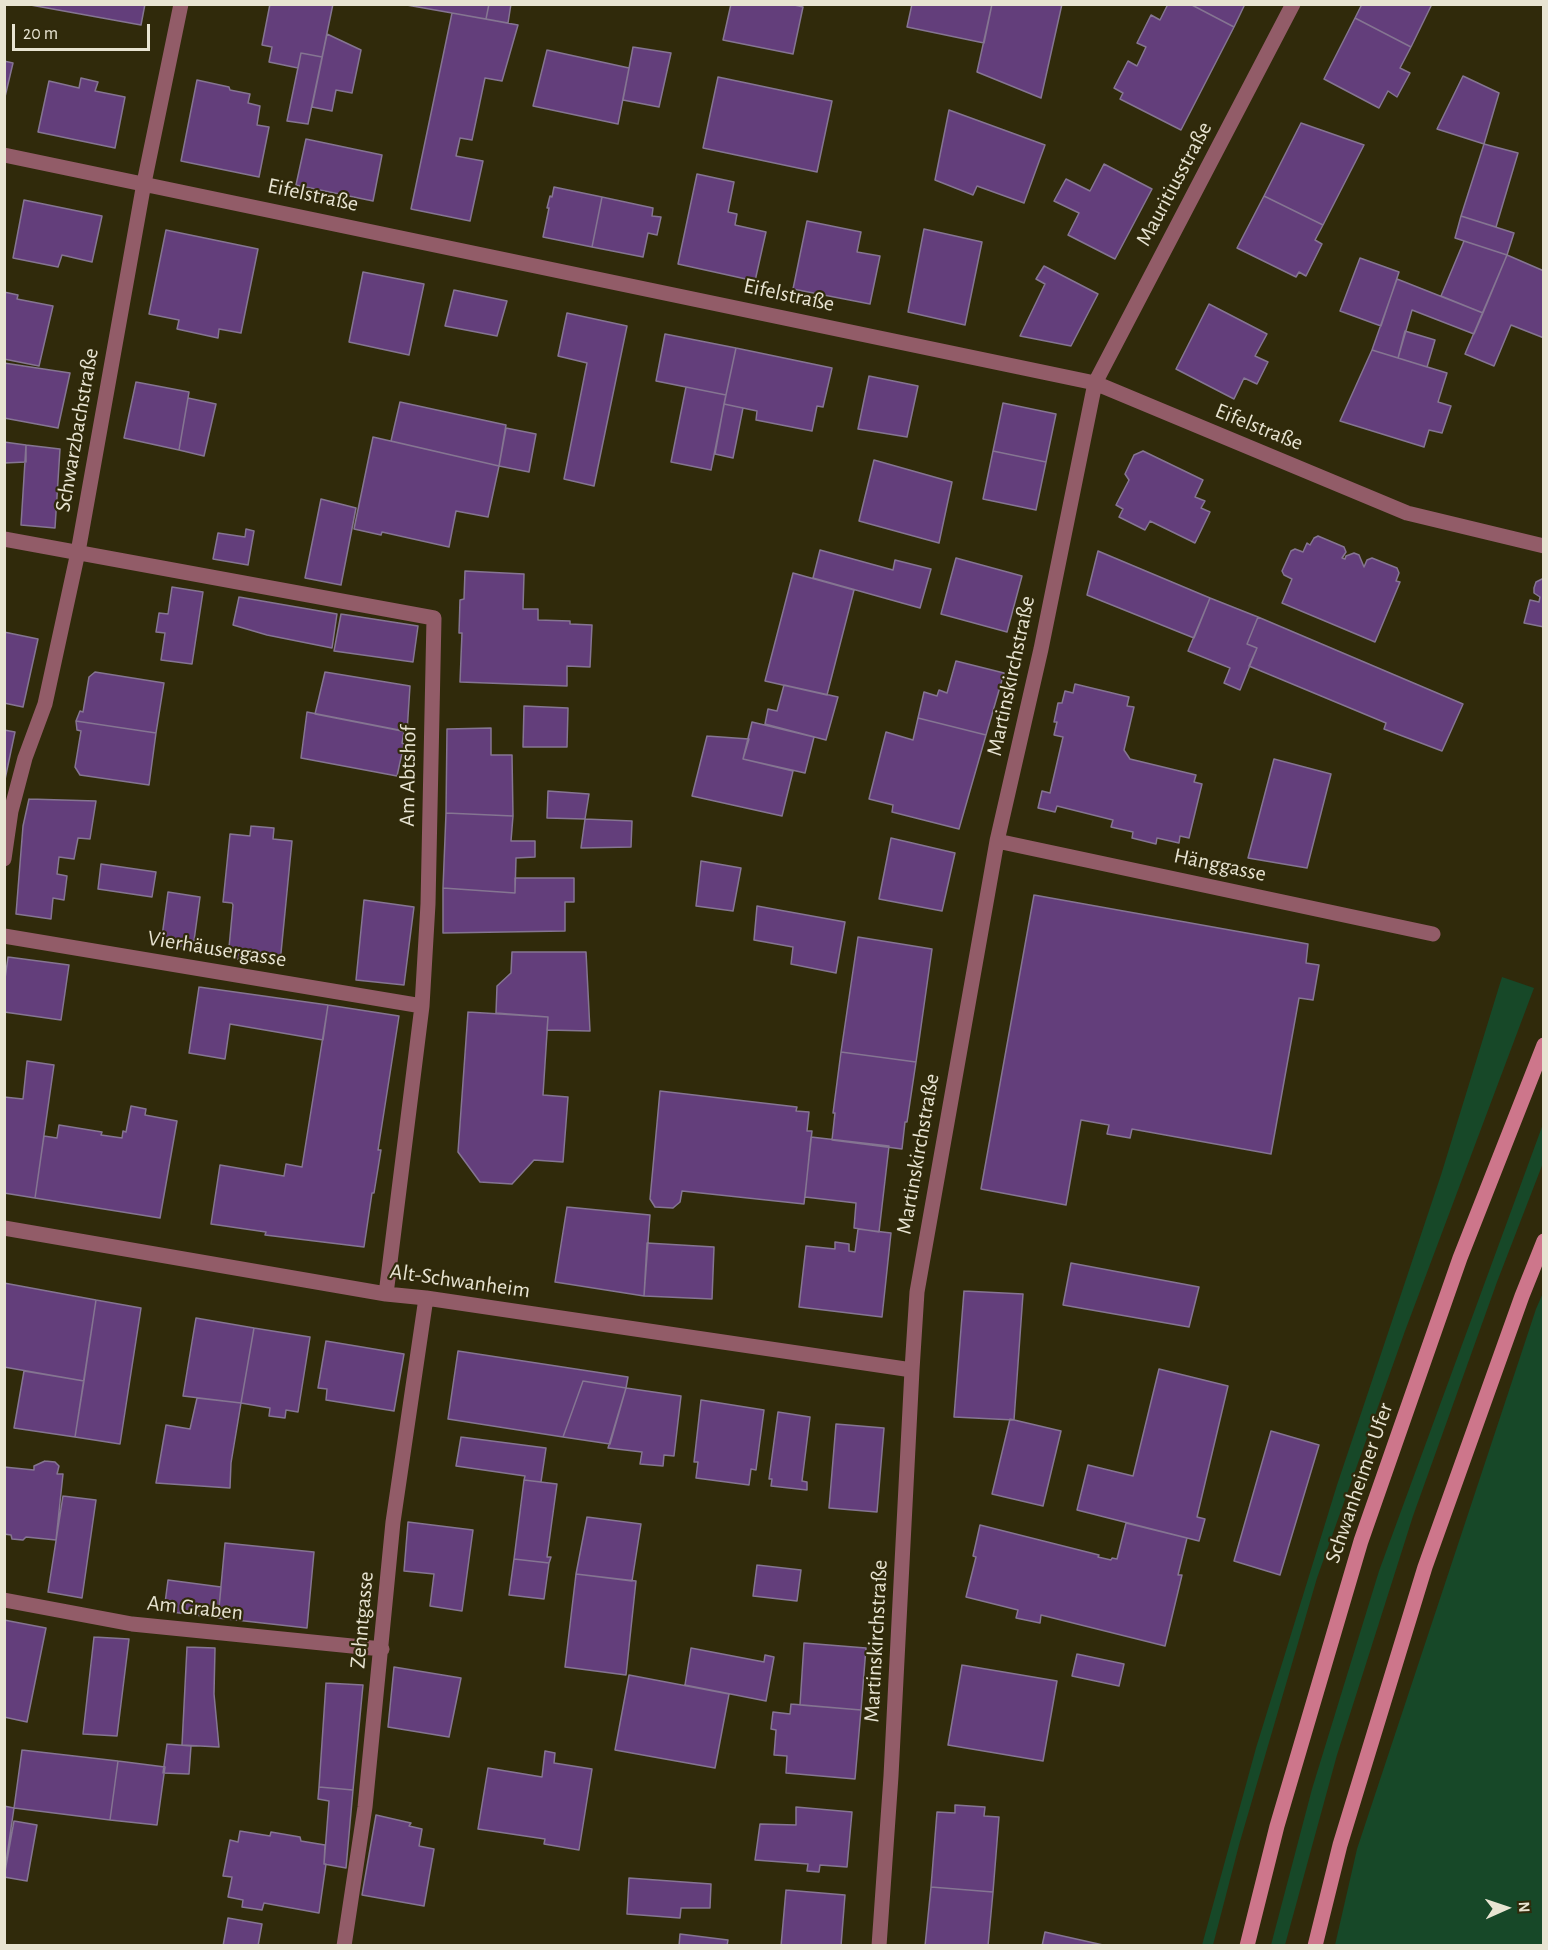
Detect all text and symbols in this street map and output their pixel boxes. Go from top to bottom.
scale bar [15,12,153,50]
text: 20 m [23,25,58,43]
street label: Mauritiusstraße [1130,117,1218,251]
street label: Eifelstraße [265,172,361,218]
street label: Eifelstraße [741,272,837,318]
street label: Schwarzbachstraße [50,346,104,514]
street label: Eifelstraße [1211,397,1307,457]
street label: Martinskirchstraße [981,594,1041,758]
street label: Am Abtshof [394,725,422,827]
street label: Hänggasse [1171,842,1269,888]
street label: Vierhäusergasse [146,925,288,973]
street label: Martinskirchstraße [891,1071,945,1237]
street label: Alt-Schwanheim [388,1258,532,1304]
street label: Schwanheimer Ufer [1319,1399,1399,1567]
street label: Martinskirchstraße [859,1559,893,1723]
street label: Zehntgasse [345,1570,379,1670]
street label: Am Graben [146,1590,244,1626]
north arrow [1476,1878,1536,1938]
text: N [1516,1901,1532,1913]

